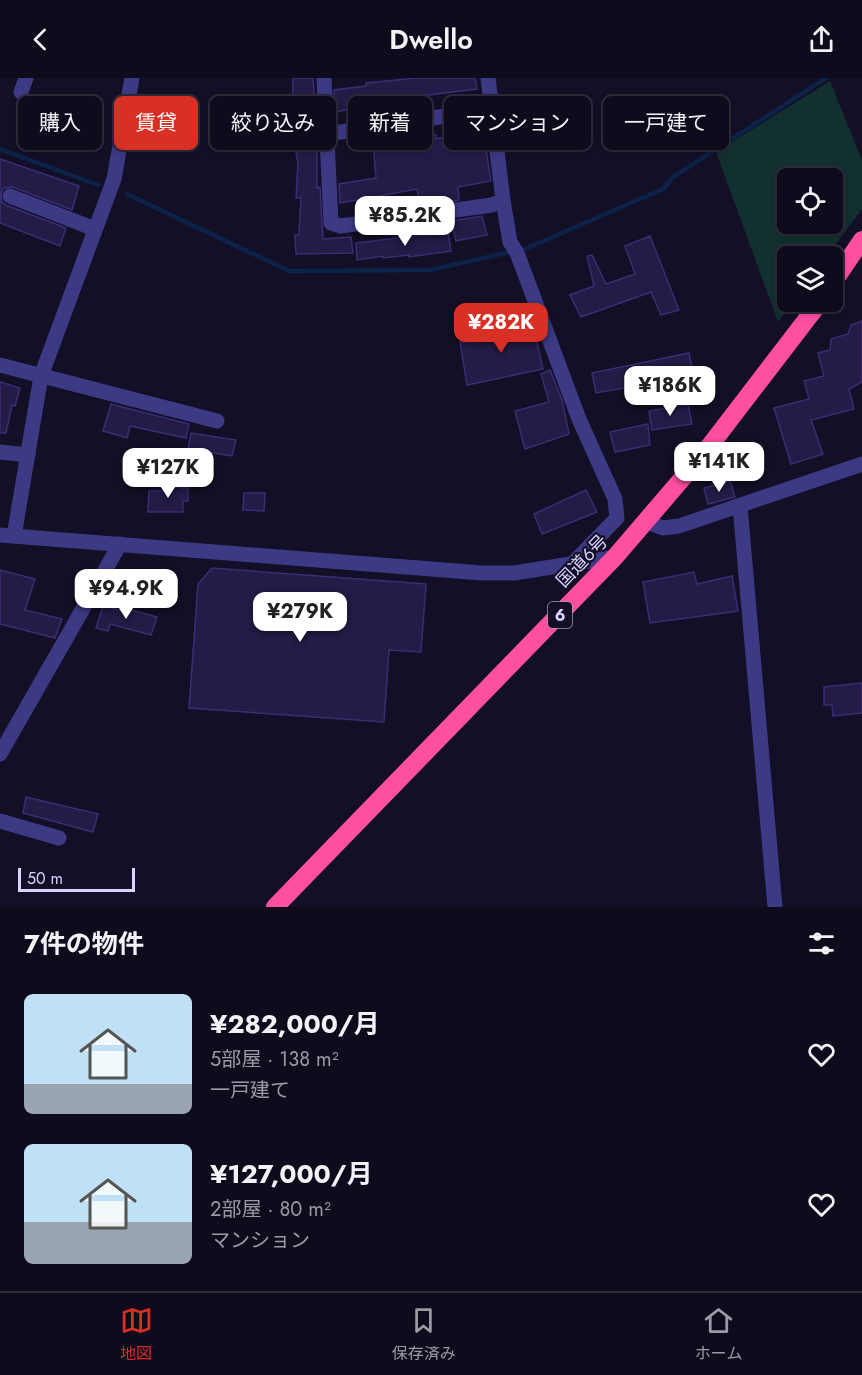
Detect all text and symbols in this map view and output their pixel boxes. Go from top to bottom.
text: Dwello [389,20,473,59]
icon: back [24,23,57,56]
icon: share [805,23,838,56]
chip: 購入 [18,96,102,150]
chip: 賃貸 [114,96,198,150]
chip: 絞り込み [210,96,336,150]
chip: 新着 [348,96,432,150]
chip: マンション [444,96,591,150]
chip: 一戸建て [603,96,729,150]
map controls [777,168,843,312]
button: locate [777,168,843,234]
pin: ¥85.2K [356,196,454,247]
text: ¥85.2K [369,201,441,230]
button: layers [777,246,843,312]
pin: ¥282K [459,303,543,354]
text: ¥282K [468,308,534,337]
pin: ¥186K [628,366,712,417]
text: ¥186K [638,371,702,400]
pin: ¥141K [677,442,761,493]
text: ¥141K [688,447,750,476]
pin: ¥127K [126,448,210,499]
text: ¥127K [137,453,199,482]
street label: 国道6号 [550,529,614,593]
pin: ¥94.9K [77,569,175,620]
text: ¥94.9K [89,574,163,603]
pin: ¥279K [258,592,342,643]
text: ¥279K [267,597,333,626]
road number: 6 [548,602,572,628]
scale bar [18,865,135,892]
text: 50 m [27,867,63,890]
text: 7件の物件 [24,925,144,963]
icon: filters [805,927,838,960]
text: ¥282,000/月 [210,1005,380,1043]
icon: home [72,1018,144,1090]
icon: heart [805,1038,838,1071]
text: 5部屋 · 138 m² [210,1045,339,1074]
text: 一戸建て [210,1076,290,1105]
text: ¥127,000/月 [210,1155,373,1193]
icon: home [72,1168,144,1240]
icon: heart [805,1188,838,1221]
text: 2部屋 · 80 m² [210,1195,331,1224]
text: マンション [210,1226,310,1255]
tab: 地図 [120,1304,153,1365]
tab: 保存済み [392,1304,456,1365]
tab: ホーム [695,1304,742,1365]

